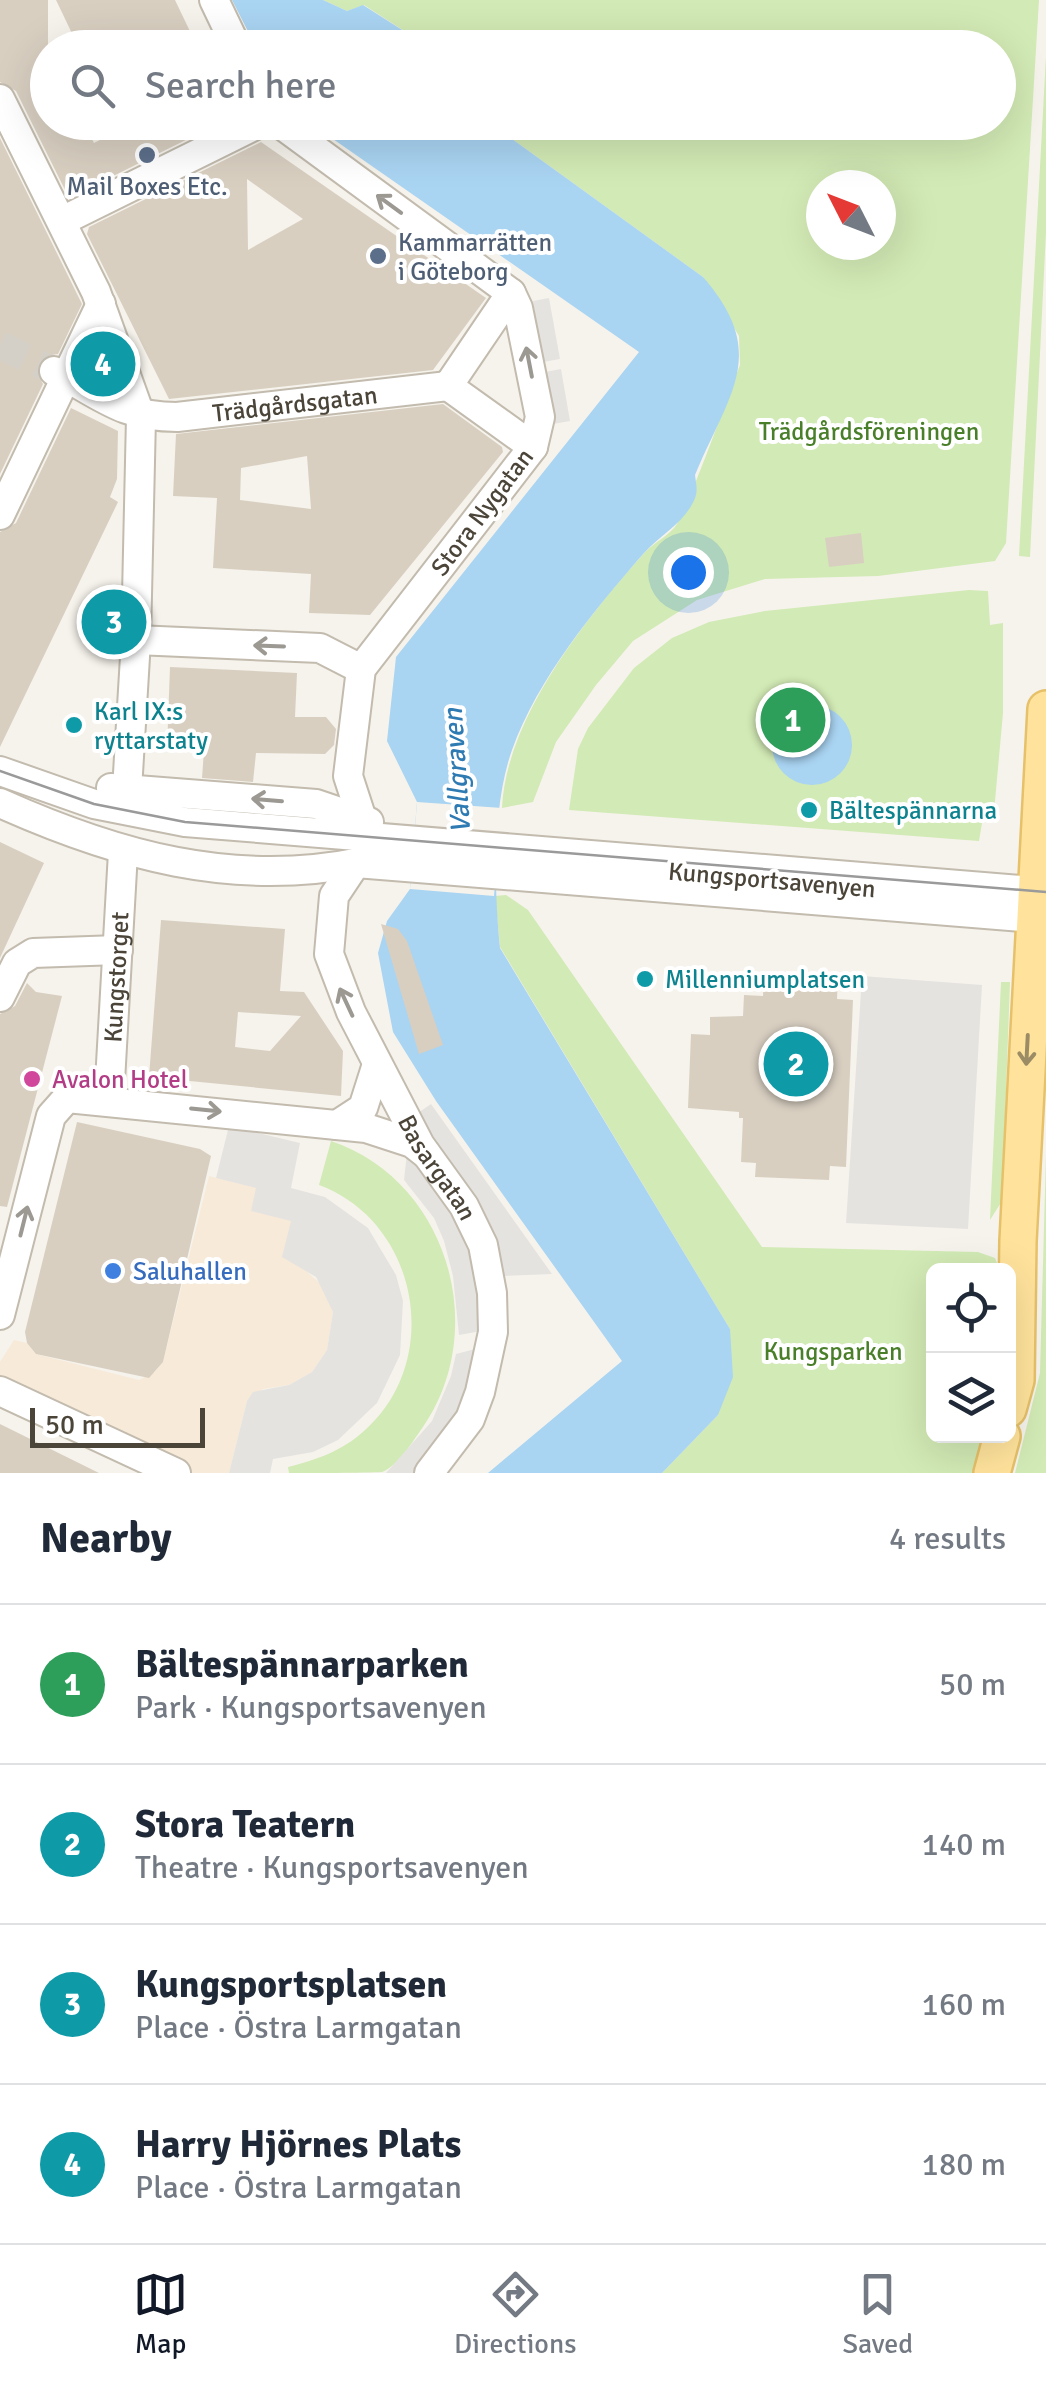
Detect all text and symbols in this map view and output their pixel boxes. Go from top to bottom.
search box [30,30,1016,140]
icon: search [65,58,120,113]
text: Search here [145,62,337,109]
marker: Mail Boxes Etc. [136,144,158,166]
north arrow [806,170,896,260]
place label: Mail Boxes Etc. [66,171,228,202]
one-way arrow [376,193,404,214]
place label: Kammarrätten i Göteborg [398,227,552,287]
marker: Kammarrätten i Göteborg [367,245,389,267]
pin: 4 [70,326,136,402]
one-way arrow [519,347,538,379]
street label: Trädgårdsgatan [211,379,379,428]
park label: Trädgårdsföreningen [759,416,979,447]
street label: Stora Nygatan [424,442,540,582]
your location [663,547,714,598]
pin: 3 [82,584,146,660]
one-way arrow [254,636,286,655]
pin: 1 [760,682,826,758]
place label: Karl IX:s ryttarstaty [94,696,208,756]
water label: Vallgraven [436,707,478,835]
marker: Karl IX:s ryttarstaty [63,714,85,736]
one-way arrow [251,790,283,809]
place label: Bältespännarna [829,795,997,826]
marker: Bältespännarna [798,799,820,821]
street label: Kungsportsavenyen [667,855,877,905]
street label: Kungstorget [97,911,135,1043]
place label: Millenniumplatsen [665,964,865,995]
marker: Millenniumplatsen [634,968,656,990]
one-way arrow [336,988,355,1018]
pin: 2 [764,1026,828,1102]
one-way arrow [1017,1034,1036,1066]
place label: Avalon Hotel [52,1064,188,1095]
marker: Avalon Hotel [21,1068,43,1090]
one-way arrow [190,1101,222,1120]
street label: Basargatan [391,1109,484,1225]
one-way arrow [16,1205,35,1237]
place label: Saluhallen [133,1256,247,1287]
marker: Saluhallen [102,1260,124,1282]
map controls [926,1263,1016,1443]
button: locate [926,1263,1016,1353]
park label: Kungsparken [763,1336,903,1367]
button: layers [926,1353,1016,1443]
scale bar [30,1403,205,1448]
text: 50 m [45,1408,104,1442]
text: Nearby [40,1513,172,1564]
text: 4 results [889,1519,1006,1558]
text: Bältespännarparken [135,1641,469,1688]
text: 1 [64,1665,81,1704]
text: 50 m [939,1665,1006,1704]
text: Park · Kungsportsavenyen [135,1688,487,1727]
text: Stora Teatern [135,1801,355,1848]
text: 2 [64,1825,81,1864]
text: 140 m [922,1825,1006,1864]
text: Theatre · Kungsportsavenyen [135,1848,529,1887]
text: Kungsportsplatsen [135,1961,447,2008]
text: 3 [64,1985,81,2024]
text: 160 m [922,1985,1006,2024]
text: Place · Östra Larmgatan [135,2008,462,2047]
text: Harry Hjörnes Plats [135,2121,461,2168]
text: 4 [64,2145,81,2184]
text: 180 m [922,2145,1006,2184]
text: Place · Östra Larmgatan [135,2168,462,2207]
tab: Map [133,2267,188,2361]
tab: Directions [454,2267,576,2361]
tab: Saved [842,2267,913,2361]

